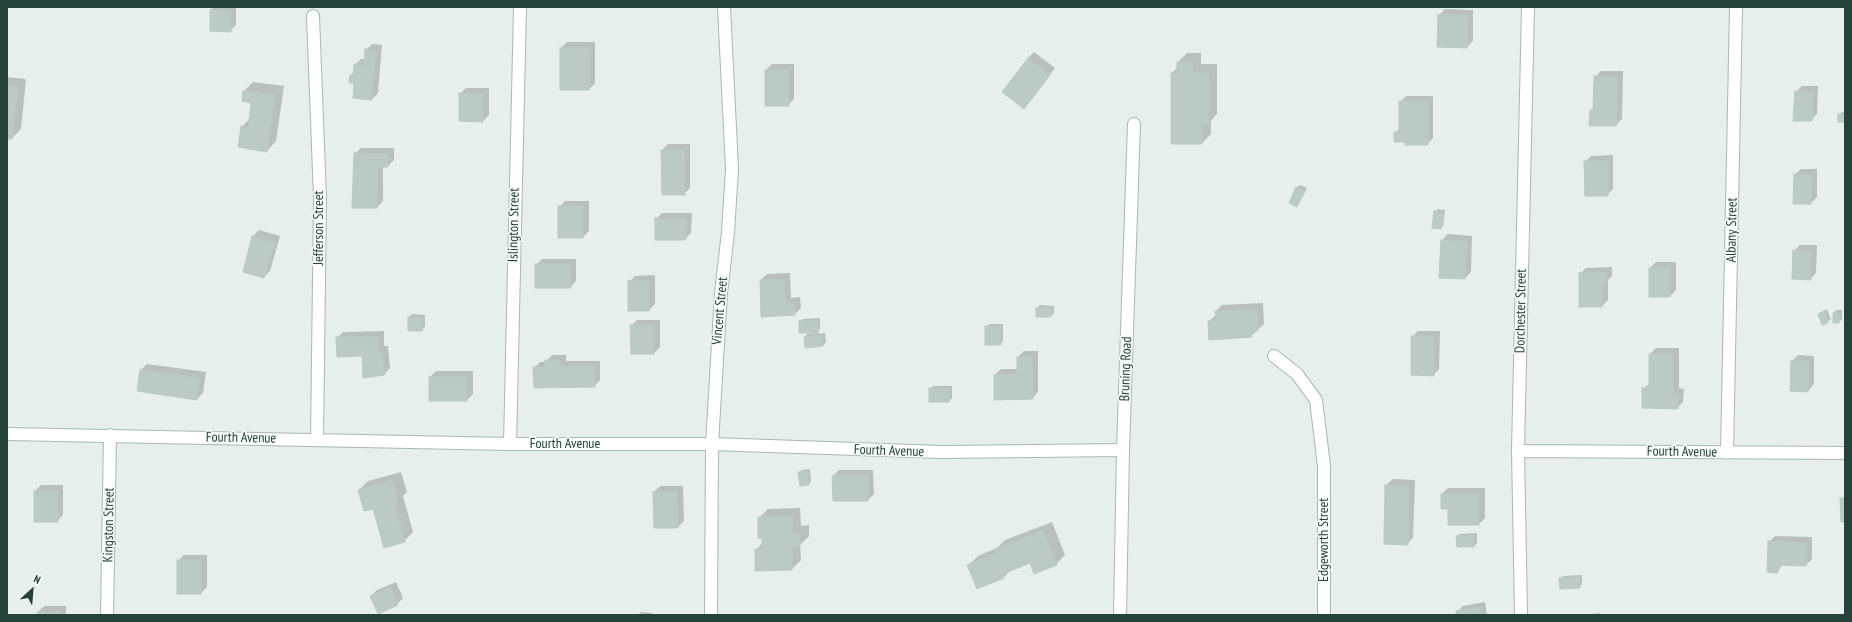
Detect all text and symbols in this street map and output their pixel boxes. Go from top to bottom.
street label: Islington Street [505,188,523,262]
street label: Jefferson Street [311,191,327,265]
street label: Albany Street [1723,197,1741,263]
street label: Dorchester Street [1512,269,1530,353]
street label: Vincent Street [709,276,731,346]
street label: Bruning Road [1116,336,1136,402]
street label: Fourth Avenue [206,429,276,447]
street label: Fourth Avenue [530,436,600,452]
street label: Fourth Avenue [853,441,925,461]
street label: Fourth Avenue [1647,443,1717,461]
street label: Kingston Street [100,487,118,563]
street label: Edgeworth Street [1316,498,1332,582]
north arrow [12,570,52,610]
text: N [32,572,43,587]

